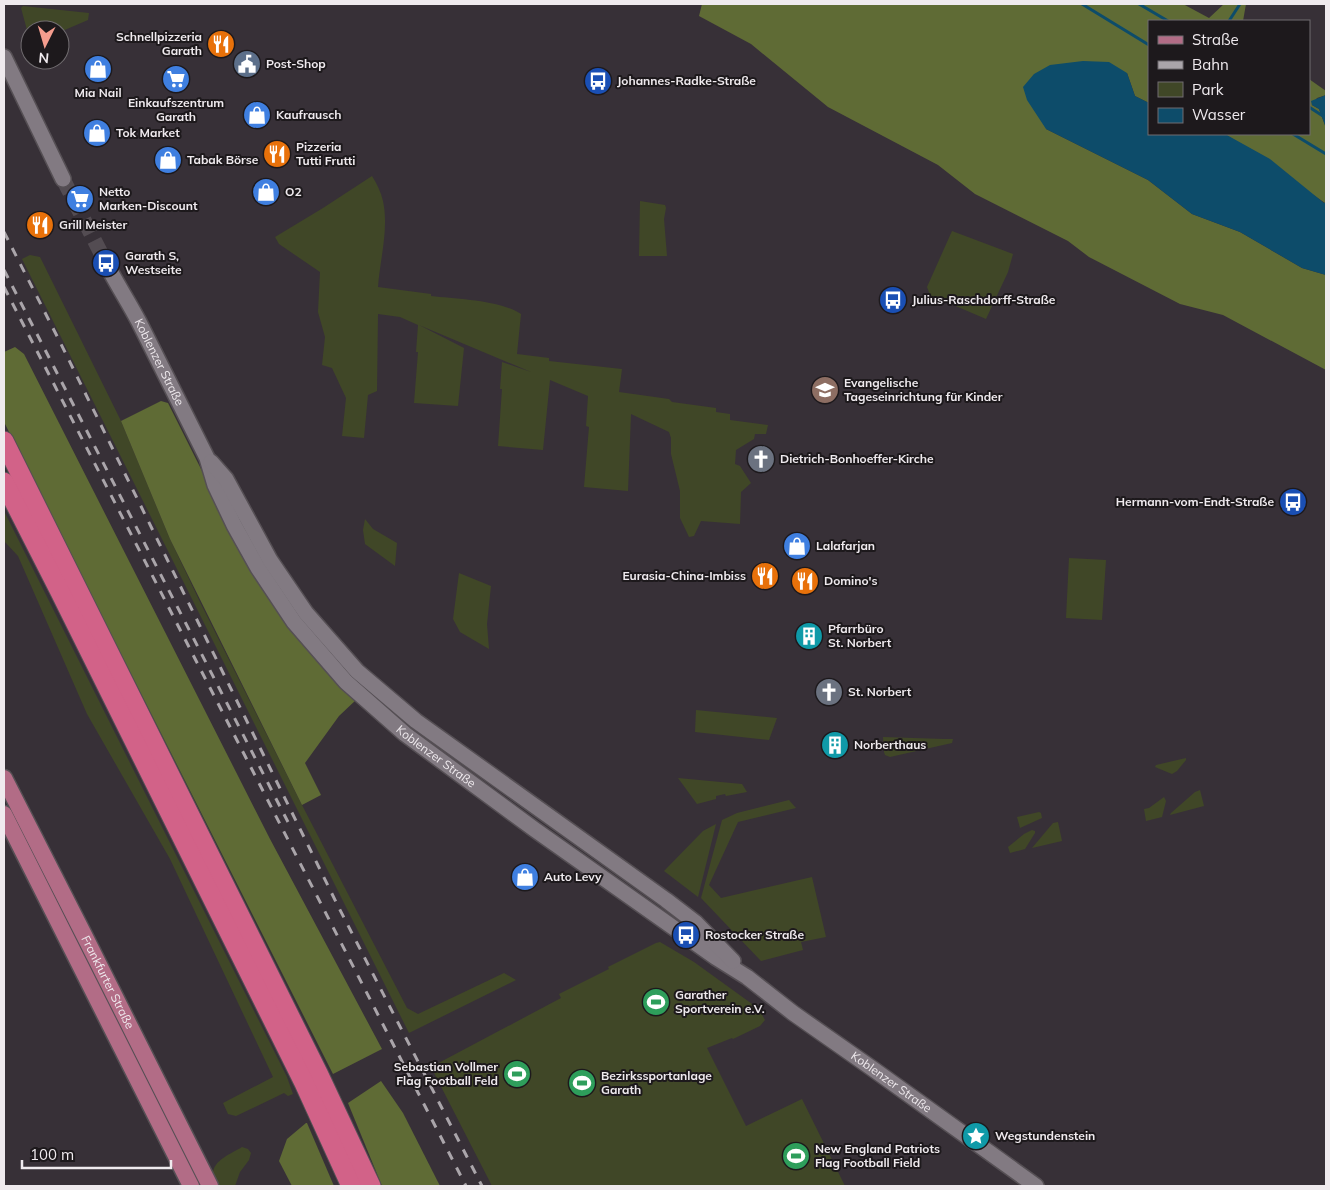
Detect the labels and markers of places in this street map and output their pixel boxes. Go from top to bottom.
place label: Schnellpizzeria Garath [116,29,202,58]
restaurant icon: Schnellpizzeria Garath [206,29,236,59]
public building icon: Post-Shop [232,49,262,79]
shop icon: Mia Nail [83,54,113,84]
place label: Post-Shop [266,56,326,71]
supermarket icon: Einkaufszentrum Garath [161,64,191,94]
bus stop icon: Johannes-Radke-Straße [583,66,613,96]
place label: Johannes-Radke-Straße [617,73,756,88]
place label: Mia Nail [74,85,122,100]
place label: Einkaufszentrum Garath [128,95,224,124]
shop icon: Kaufrausch [242,100,272,130]
place label: Kaufrausch [276,107,342,122]
shop icon: Tok Market [82,118,112,148]
place label: Tok Market [116,125,180,140]
restaurant icon: Pizzeria Tutti Frutti [262,139,292,169]
place label: Pizzeria Tutti Frutti [296,139,355,168]
shop icon: Tabak Börse [153,145,183,175]
place label: Tabak Börse [187,152,259,167]
shop icon: O2 [251,177,281,207]
supermarket icon: Netto Marken-Discount [65,184,95,214]
place label: Netto Marken-Discount [99,184,198,213]
place label: O2 [285,184,302,199]
restaurant icon: Grill Meister [25,210,55,240]
place label: Grill Meister [59,217,127,232]
bus stop icon: Garath S, Westseite [91,248,121,278]
place label: Garath S, Westseite [125,248,182,277]
bus stop icon: Julius-Raschdorff-Straße [878,285,908,315]
place label: Julius-Raschdorff-Straße [912,292,1056,307]
school or university icon: Evangelische Tageseinrichtung für Kinder [810,375,840,405]
place label: Evangelische Tageseinrichtung für Kinder [844,375,1003,404]
church icon: Dietrich-Bonhoeffer-Kirche [746,444,776,474]
place label: Dietrich-Bonhoeffer-Kirche [780,451,934,466]
bus stop icon: Hermann-vom-Endt-Straße [1278,487,1308,517]
place label: Hermann-vom-Endt-Straße [1116,494,1274,509]
shop icon: Lalafarjan [782,531,812,561]
place label: Lalafarjan [816,538,875,553]
restaurant icon: Eurasia-China-Imbiss [750,561,780,591]
restaurant icon: Domino's [790,566,820,596]
place label: Eurasia-China-Imbiss [622,568,746,583]
place label: Domino's [824,573,877,588]
building icon: Pfarrbüro St. Norbert [794,621,824,651]
place label: Pfarrbüro St. Norbert [828,621,892,650]
church icon: St. Norbert [814,677,844,707]
place label: St. Norbert [848,684,912,699]
building icon: Norberthaus [820,730,850,760]
place label: Norberthaus [854,737,926,752]
shop icon: Auto Levy [510,862,540,892]
place label: Auto Levy [544,869,602,884]
bus stop icon: Rostocker Straße [671,920,701,950]
place label: Rostocker Straße [705,927,804,942]
sports icon: Garather Sportverein e.V. [641,987,671,1017]
place label: Garather Sportverein e.V. [675,987,765,1016]
place label: Sebastian Vollmer Flag Football Feld [394,1059,498,1088]
sports icon: Sebastian Vollmer Flag Football Feld [502,1059,532,1089]
sports icon: Bezirkssportanlage Garath [567,1068,597,1098]
place label: Bezirkssportanlage Garath [601,1068,712,1097]
place icon: Wegstundenstein [961,1121,991,1151]
place label: Wegstundenstein [995,1128,1095,1143]
sports icon: New England Patriots Flag Football Field [781,1141,811,1171]
place label: New England Patriots Flag Football Field [815,1141,940,1170]

